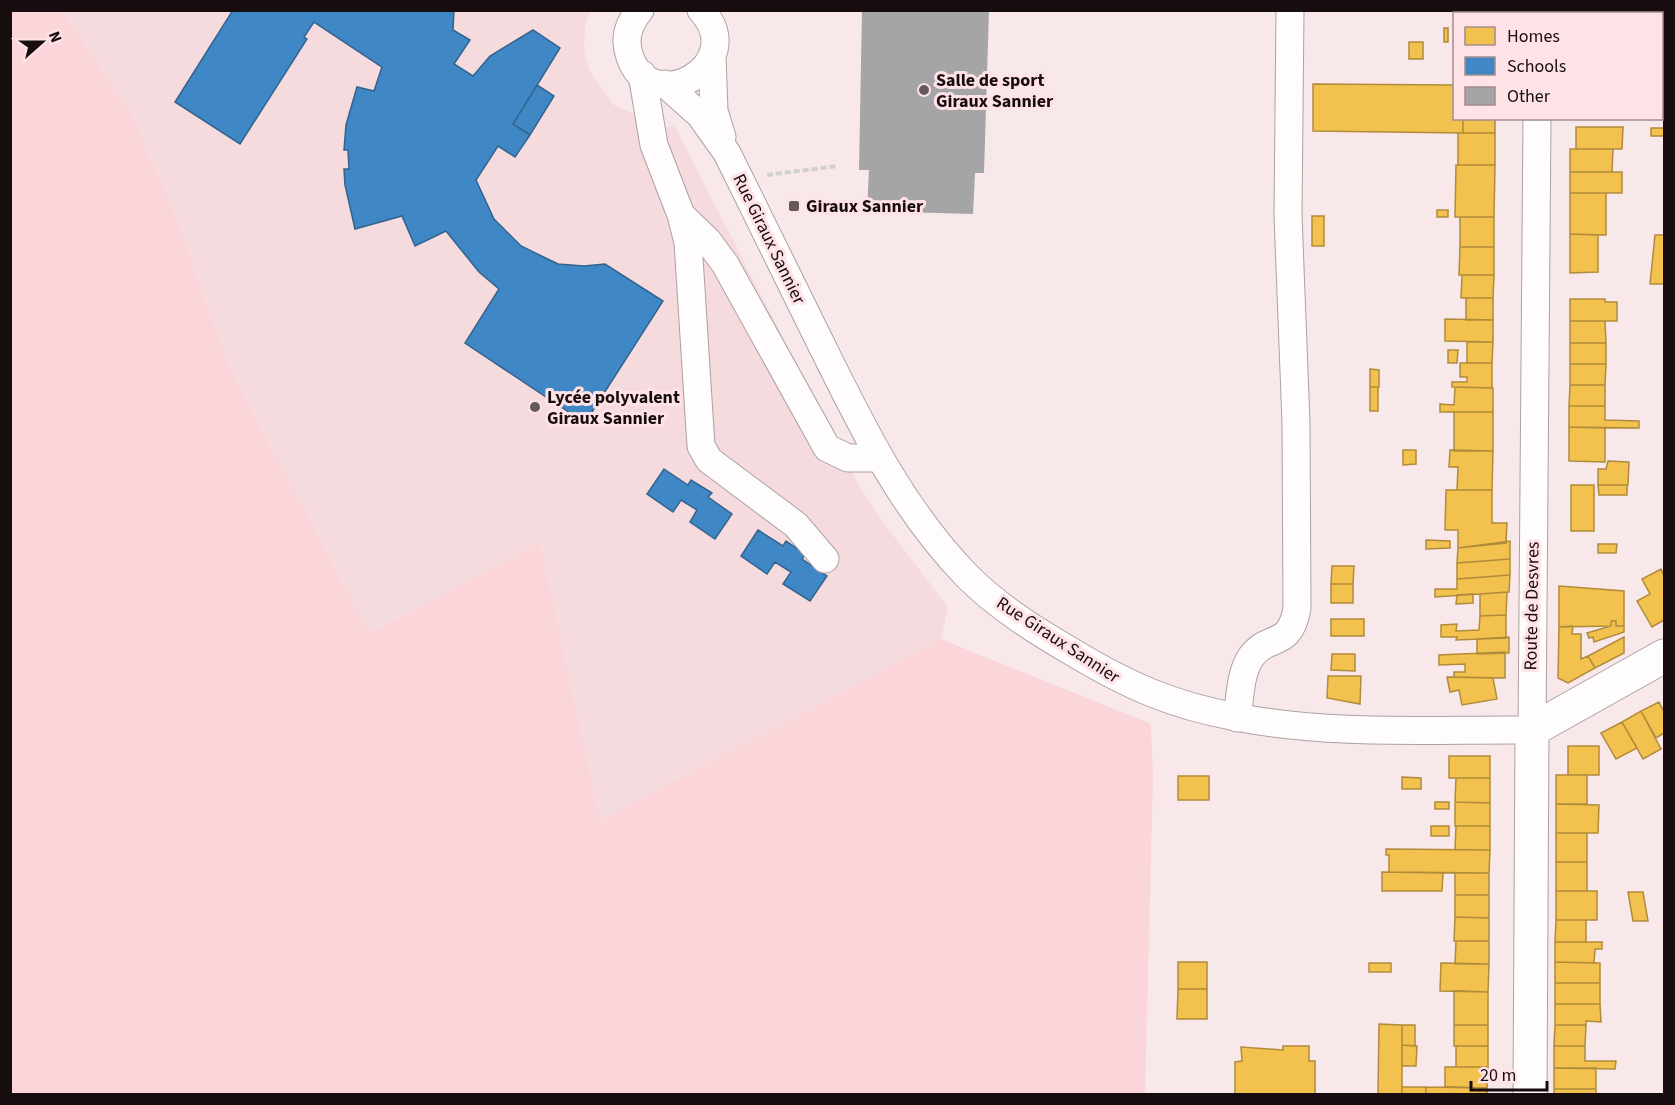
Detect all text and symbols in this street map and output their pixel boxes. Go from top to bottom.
north arrow [12,12,72,72]
legend [1453,12,1663,120]
text: Homes [1507,24,1560,49]
text: N [43,28,67,46]
text: Schools [1507,54,1566,79]
place label: Salle de sport Giraux Sannier [936,68,1054,114]
marker: Salle de sport Giraux Sannier [917,83,931,97]
text: Other [1507,84,1551,109]
street label: Rue Giraux Sannier [727,170,812,309]
place label: Giraux Sannier [806,194,924,219]
marker: Giraux Sannier [787,199,801,213]
place label: Lycée polyvalent Giraux Sannier [547,385,680,431]
marker: Lycée polyvalent Giraux Sannier [528,400,542,414]
street label: Route de Desvres [1518,541,1546,671]
street label: Rue Giraux Sannier [991,591,1125,690]
scale bar [1471,1054,1548,1092]
text: 20 m [1480,1063,1516,1088]

